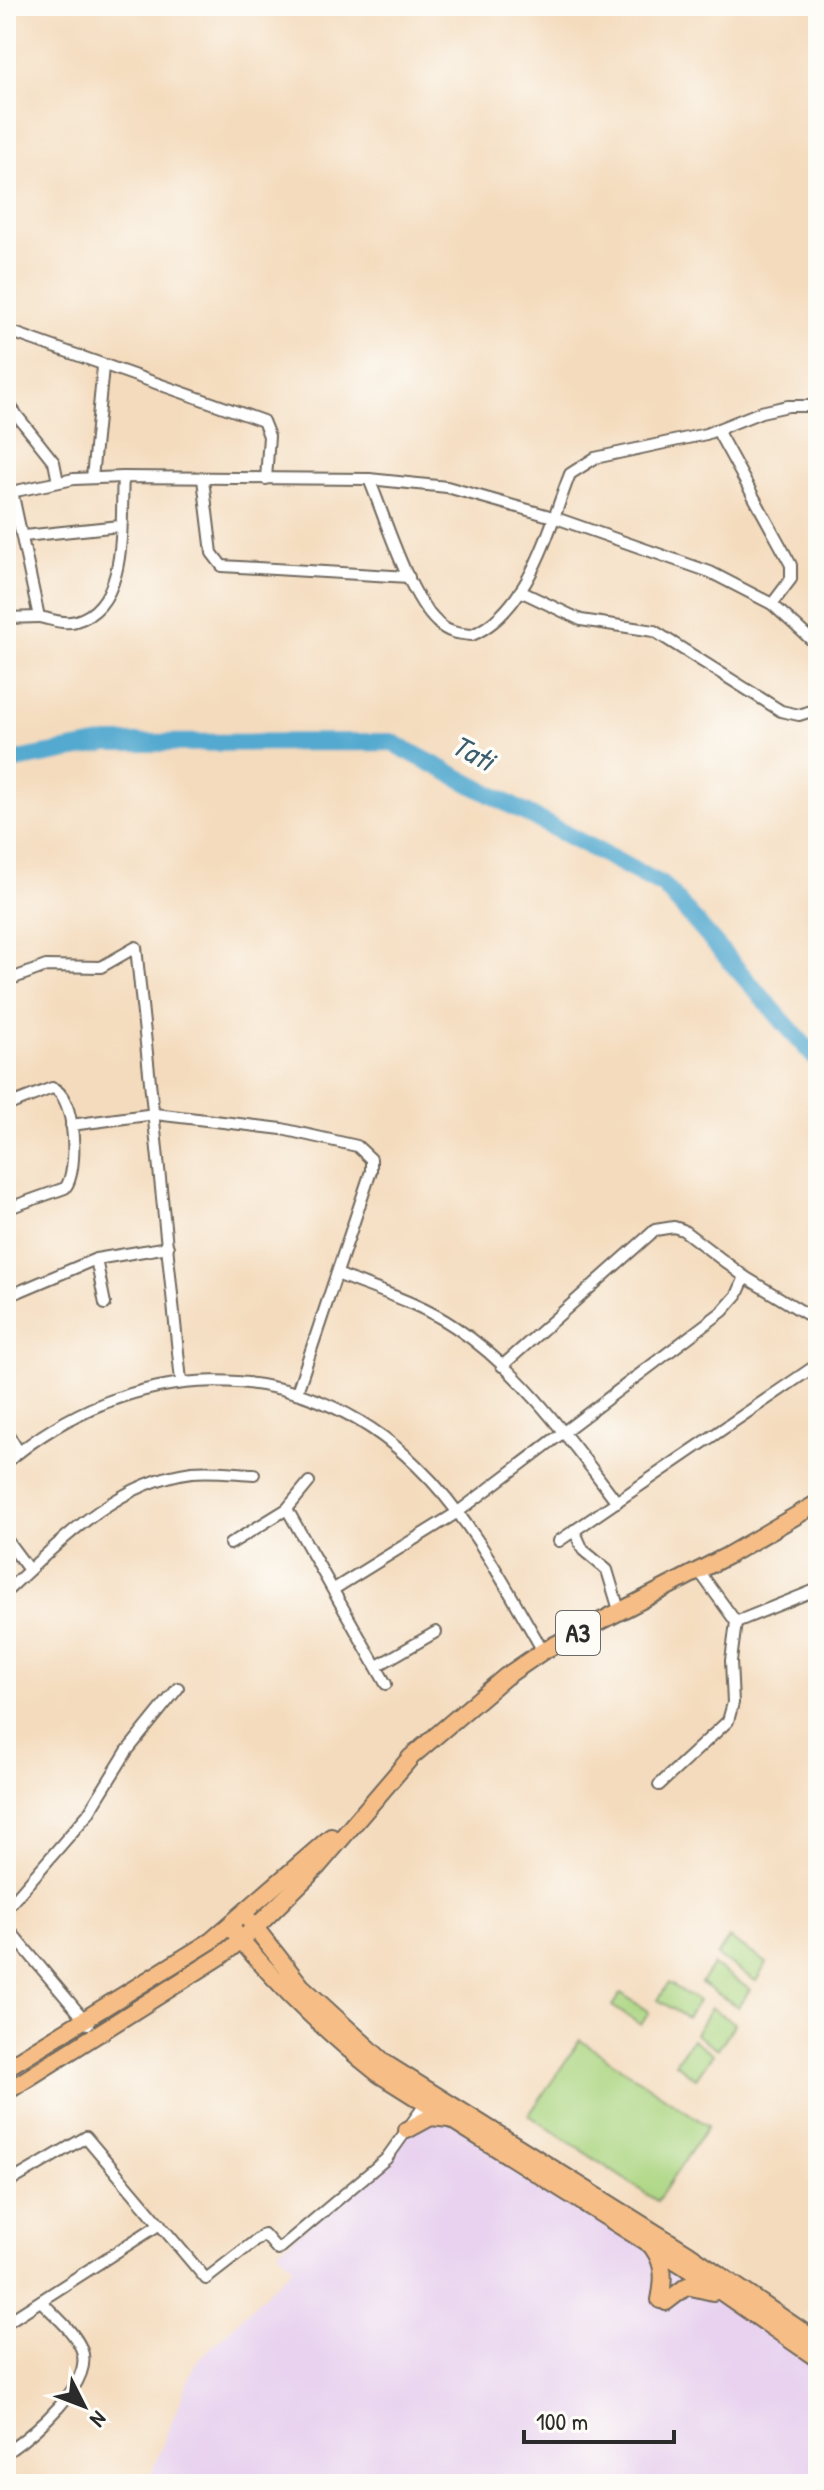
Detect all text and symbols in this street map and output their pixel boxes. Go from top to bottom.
water label: Tati [445,724,505,781]
road number: A3 [556,1611,600,1655]
north arrow [44,2366,124,2446]
scale bar [524,2394,674,2444]
text: N [84,2405,114,2434]
text: 100 m [536,2405,588,2437]

